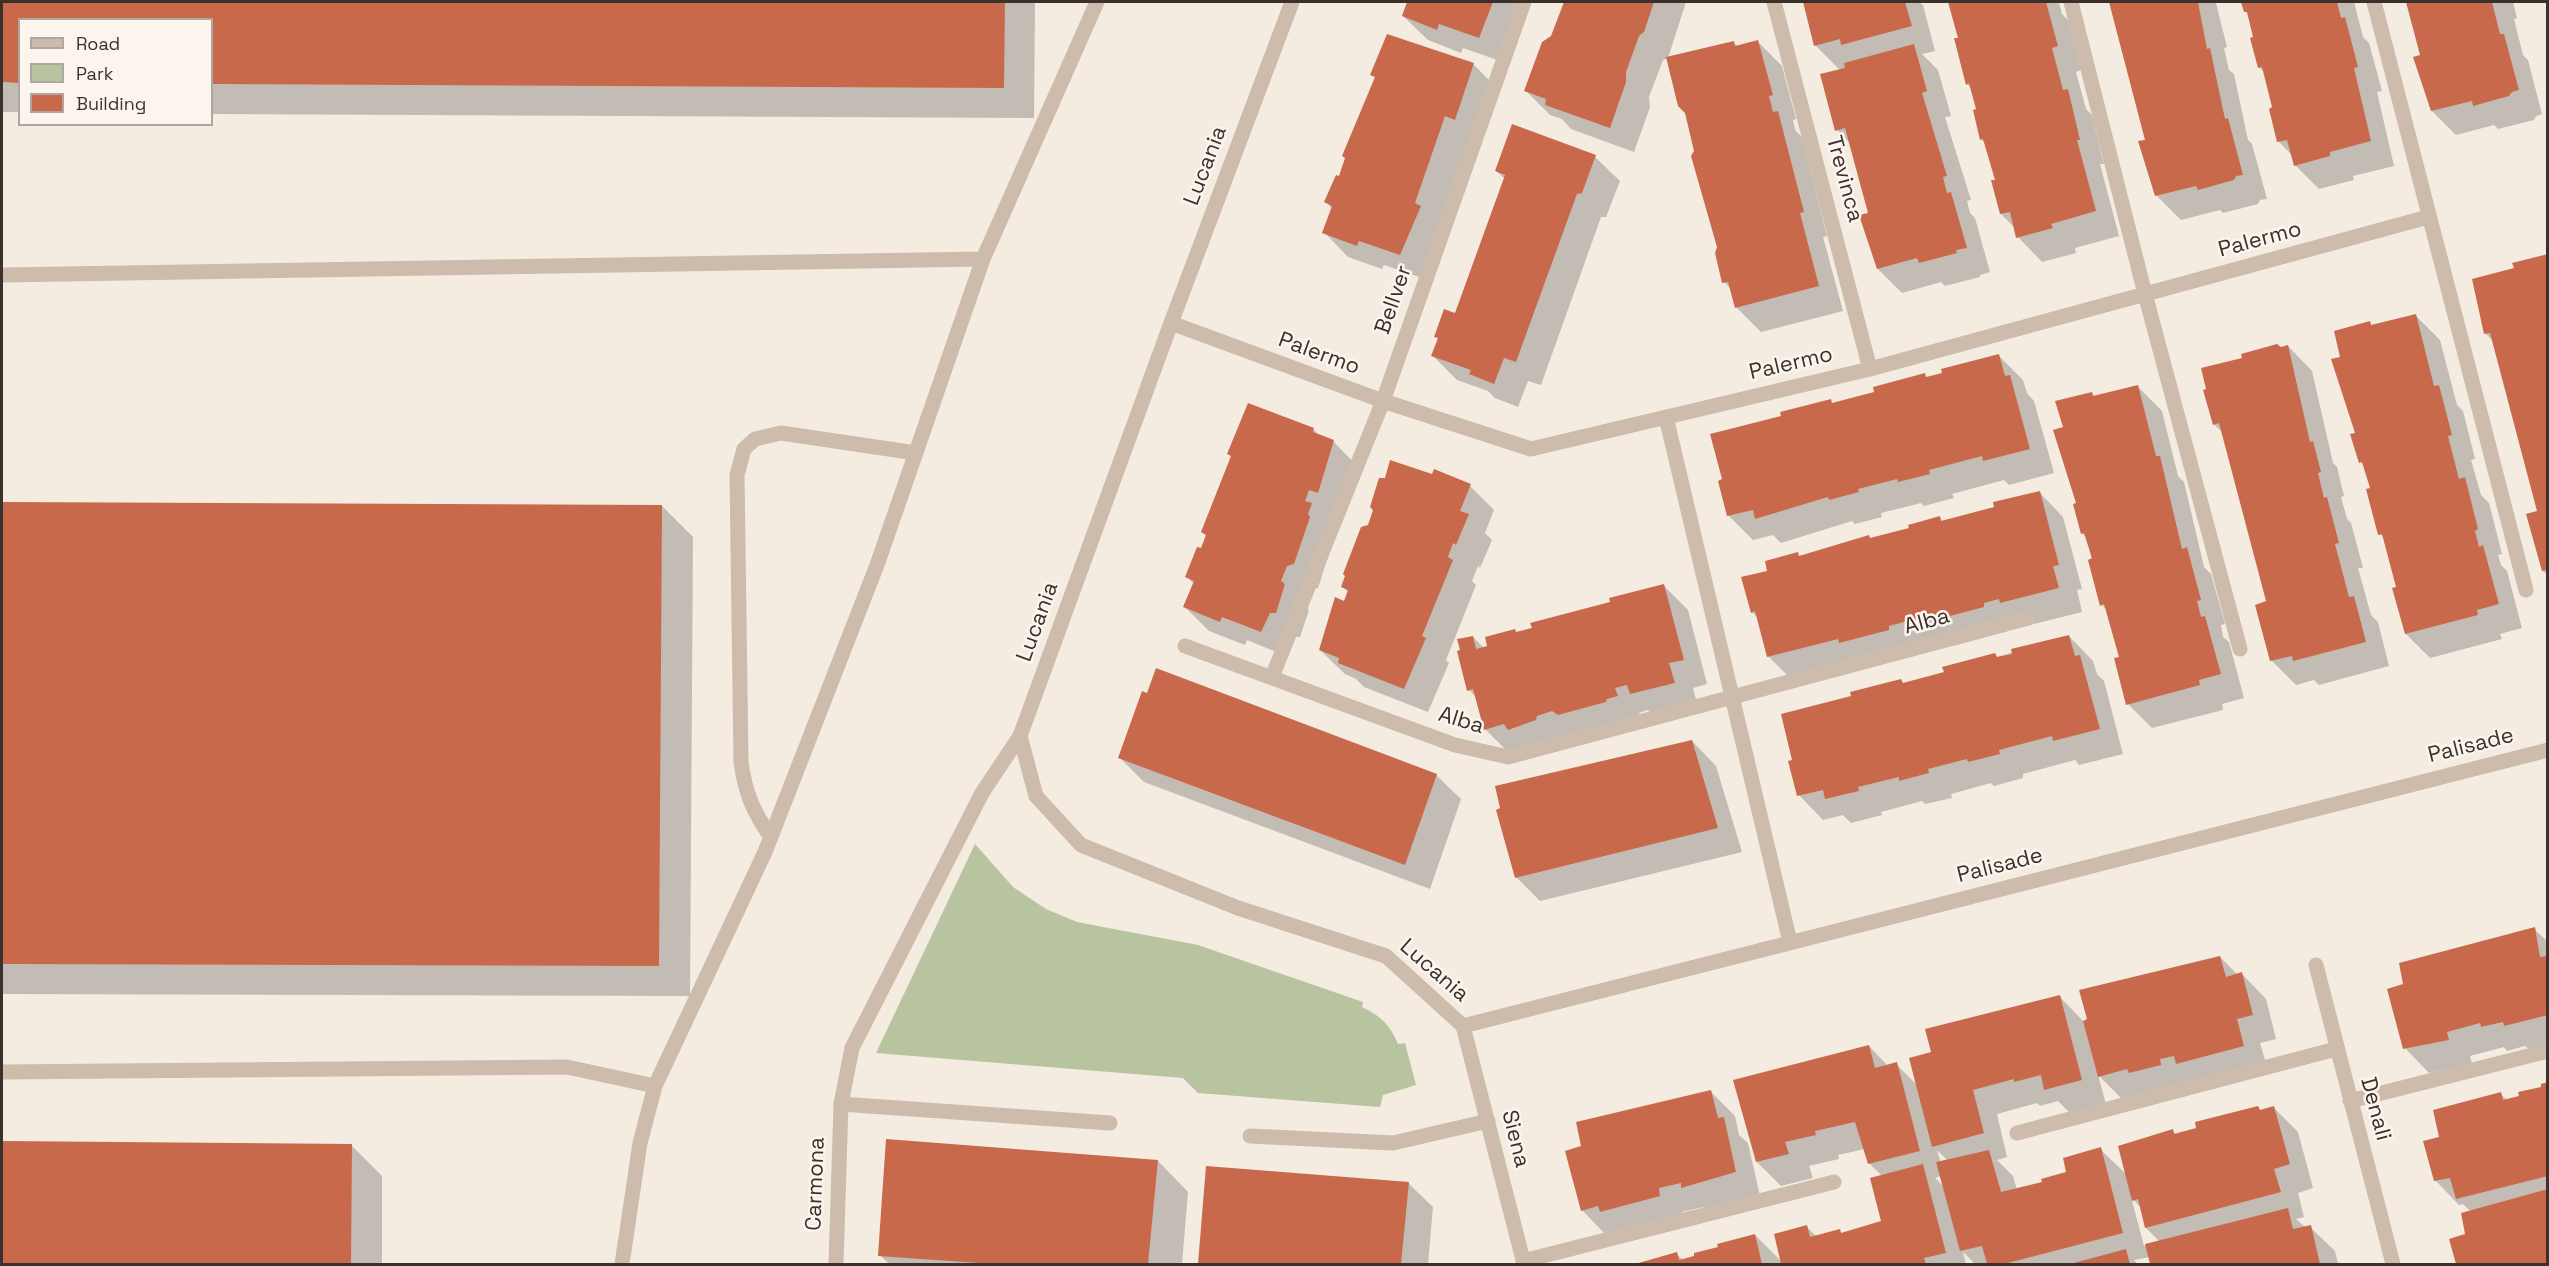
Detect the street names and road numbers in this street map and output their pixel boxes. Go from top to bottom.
street label: Lucania [1179,123,1233,209]
street label: Trevinca [1820,133,1868,225]
street label: Palermo [2216,216,2304,264]
street label: Bellver [1370,262,1418,338]
street label: Palermo [1275,327,1363,381]
street label: Palermo [1747,342,1835,386]
street label: Lucania [1011,579,1065,665]
street label: Alba [1901,603,1953,641]
street label: Alba [1435,702,1487,740]
street label: Palisade [2425,723,2517,769]
street label: Palisade [1954,843,2046,889]
street label: Lucania [1394,934,1474,1008]
street label: Denali [2354,1074,2396,1144]
street label: Siena [1495,1108,1535,1170]
street label: Carmona [801,1137,831,1231]

